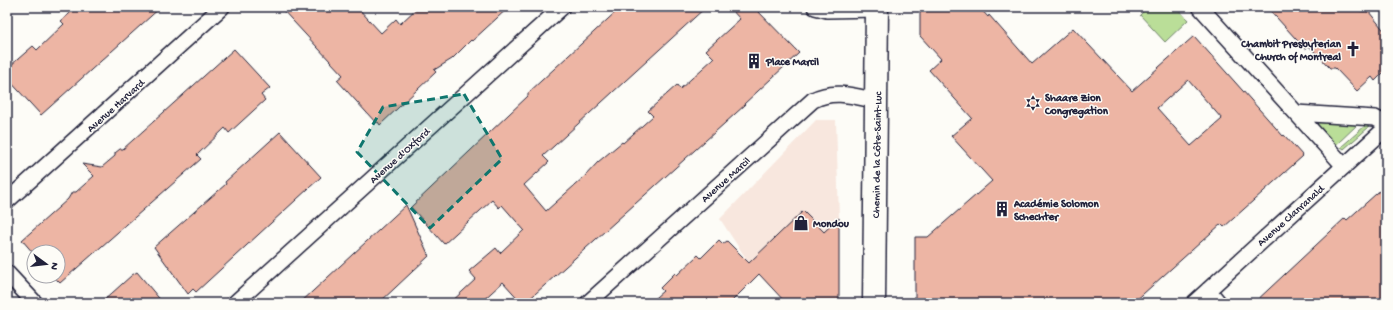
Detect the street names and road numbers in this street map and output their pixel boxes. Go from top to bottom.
street label: Avenue Harvard [85,76,149,135]
street label: Chemin de la Côte-Saint-Luc [871,90,885,218]
street label: Avenue d'Oxford [367,125,434,187]
street label: Avenue Marcil [699,155,754,206]
street label: Avenue Clanranald [1256,182,1328,250]

